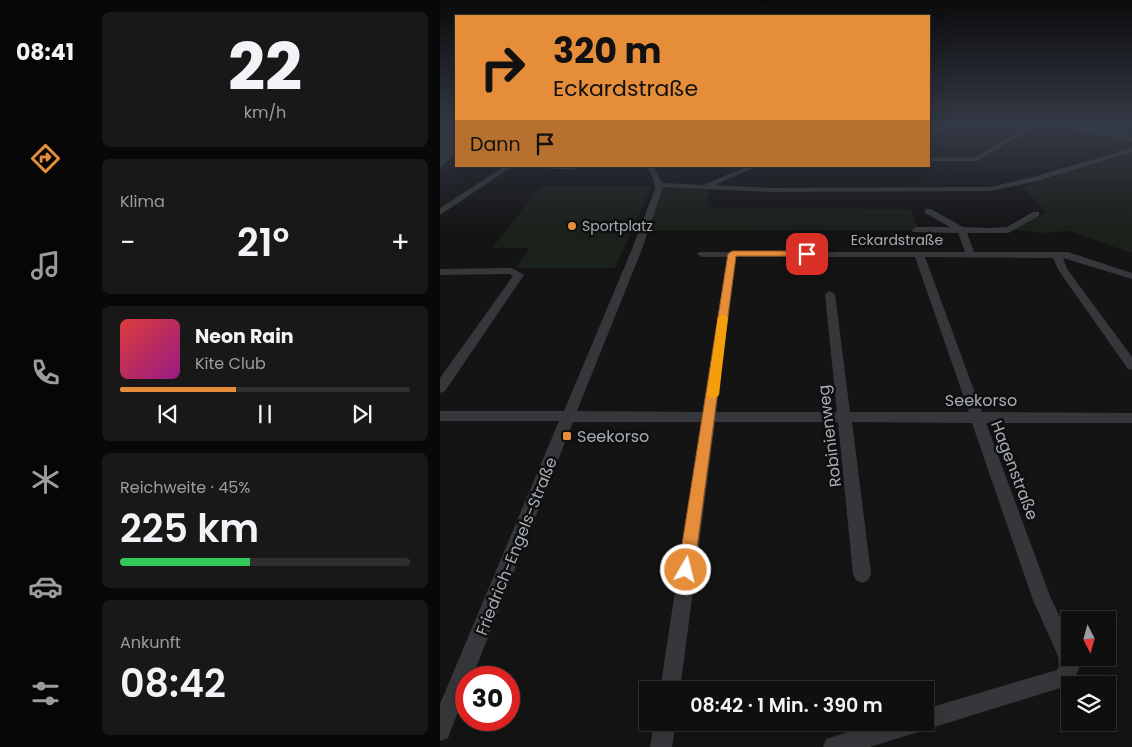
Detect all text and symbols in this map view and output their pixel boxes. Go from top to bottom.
text: 22 [228,22,302,113]
text: 320 m [553,26,661,75]
icon: right [470,35,535,100]
text: 08:41 [16,37,74,68]
text: Eckardstraße [553,73,698,104]
text: km/h [244,101,286,124]
icon: arrive [531,130,559,158]
text: Dann [470,131,521,158]
icon: directions [28,141,63,176]
text: Klima [120,190,165,213]
text: 21° [237,216,289,269]
place label: Sportplatz [582,216,653,236]
marker: Sportplatz [566,220,578,232]
text: − [120,223,135,262]
text: + [391,223,410,262]
street label: Eckardstraße [851,230,943,250]
pin [786,233,828,275]
icon: arrive [793,240,821,268]
icon: music [28,248,63,283]
text: Neon Rain [195,323,294,350]
text: Kite Club [195,352,266,375]
icon: phone [28,355,63,390]
street label: Robinienweg [812,383,847,488]
street label: Seekorso [945,389,1017,412]
icon: previous [154,400,182,428]
icon: pause [251,400,279,428]
icon: next [348,400,376,428]
street label: Hagenstraße [985,417,1044,523]
place label: Seekorso [577,425,649,448]
marker: Seekorso [561,430,573,442]
street label: Friedrich-Engels-Straße [470,454,563,639]
icon: climate [28,462,63,497]
text: Reichweite · 45% [120,476,250,499]
text: 225 km [120,502,259,555]
position arrow [659,543,711,595]
icon: car [28,569,63,604]
north arrow [1061,611,1116,666]
map controls [1061,611,1116,731]
text: Ankunft [120,631,181,654]
text: 08:42 [120,657,226,710]
speed limit sign: 30 [455,666,520,731]
icon: filters [28,676,63,711]
button: layers [1061,676,1116,731]
text: 08:42 · 1 Min. · 390 m [690,692,883,719]

